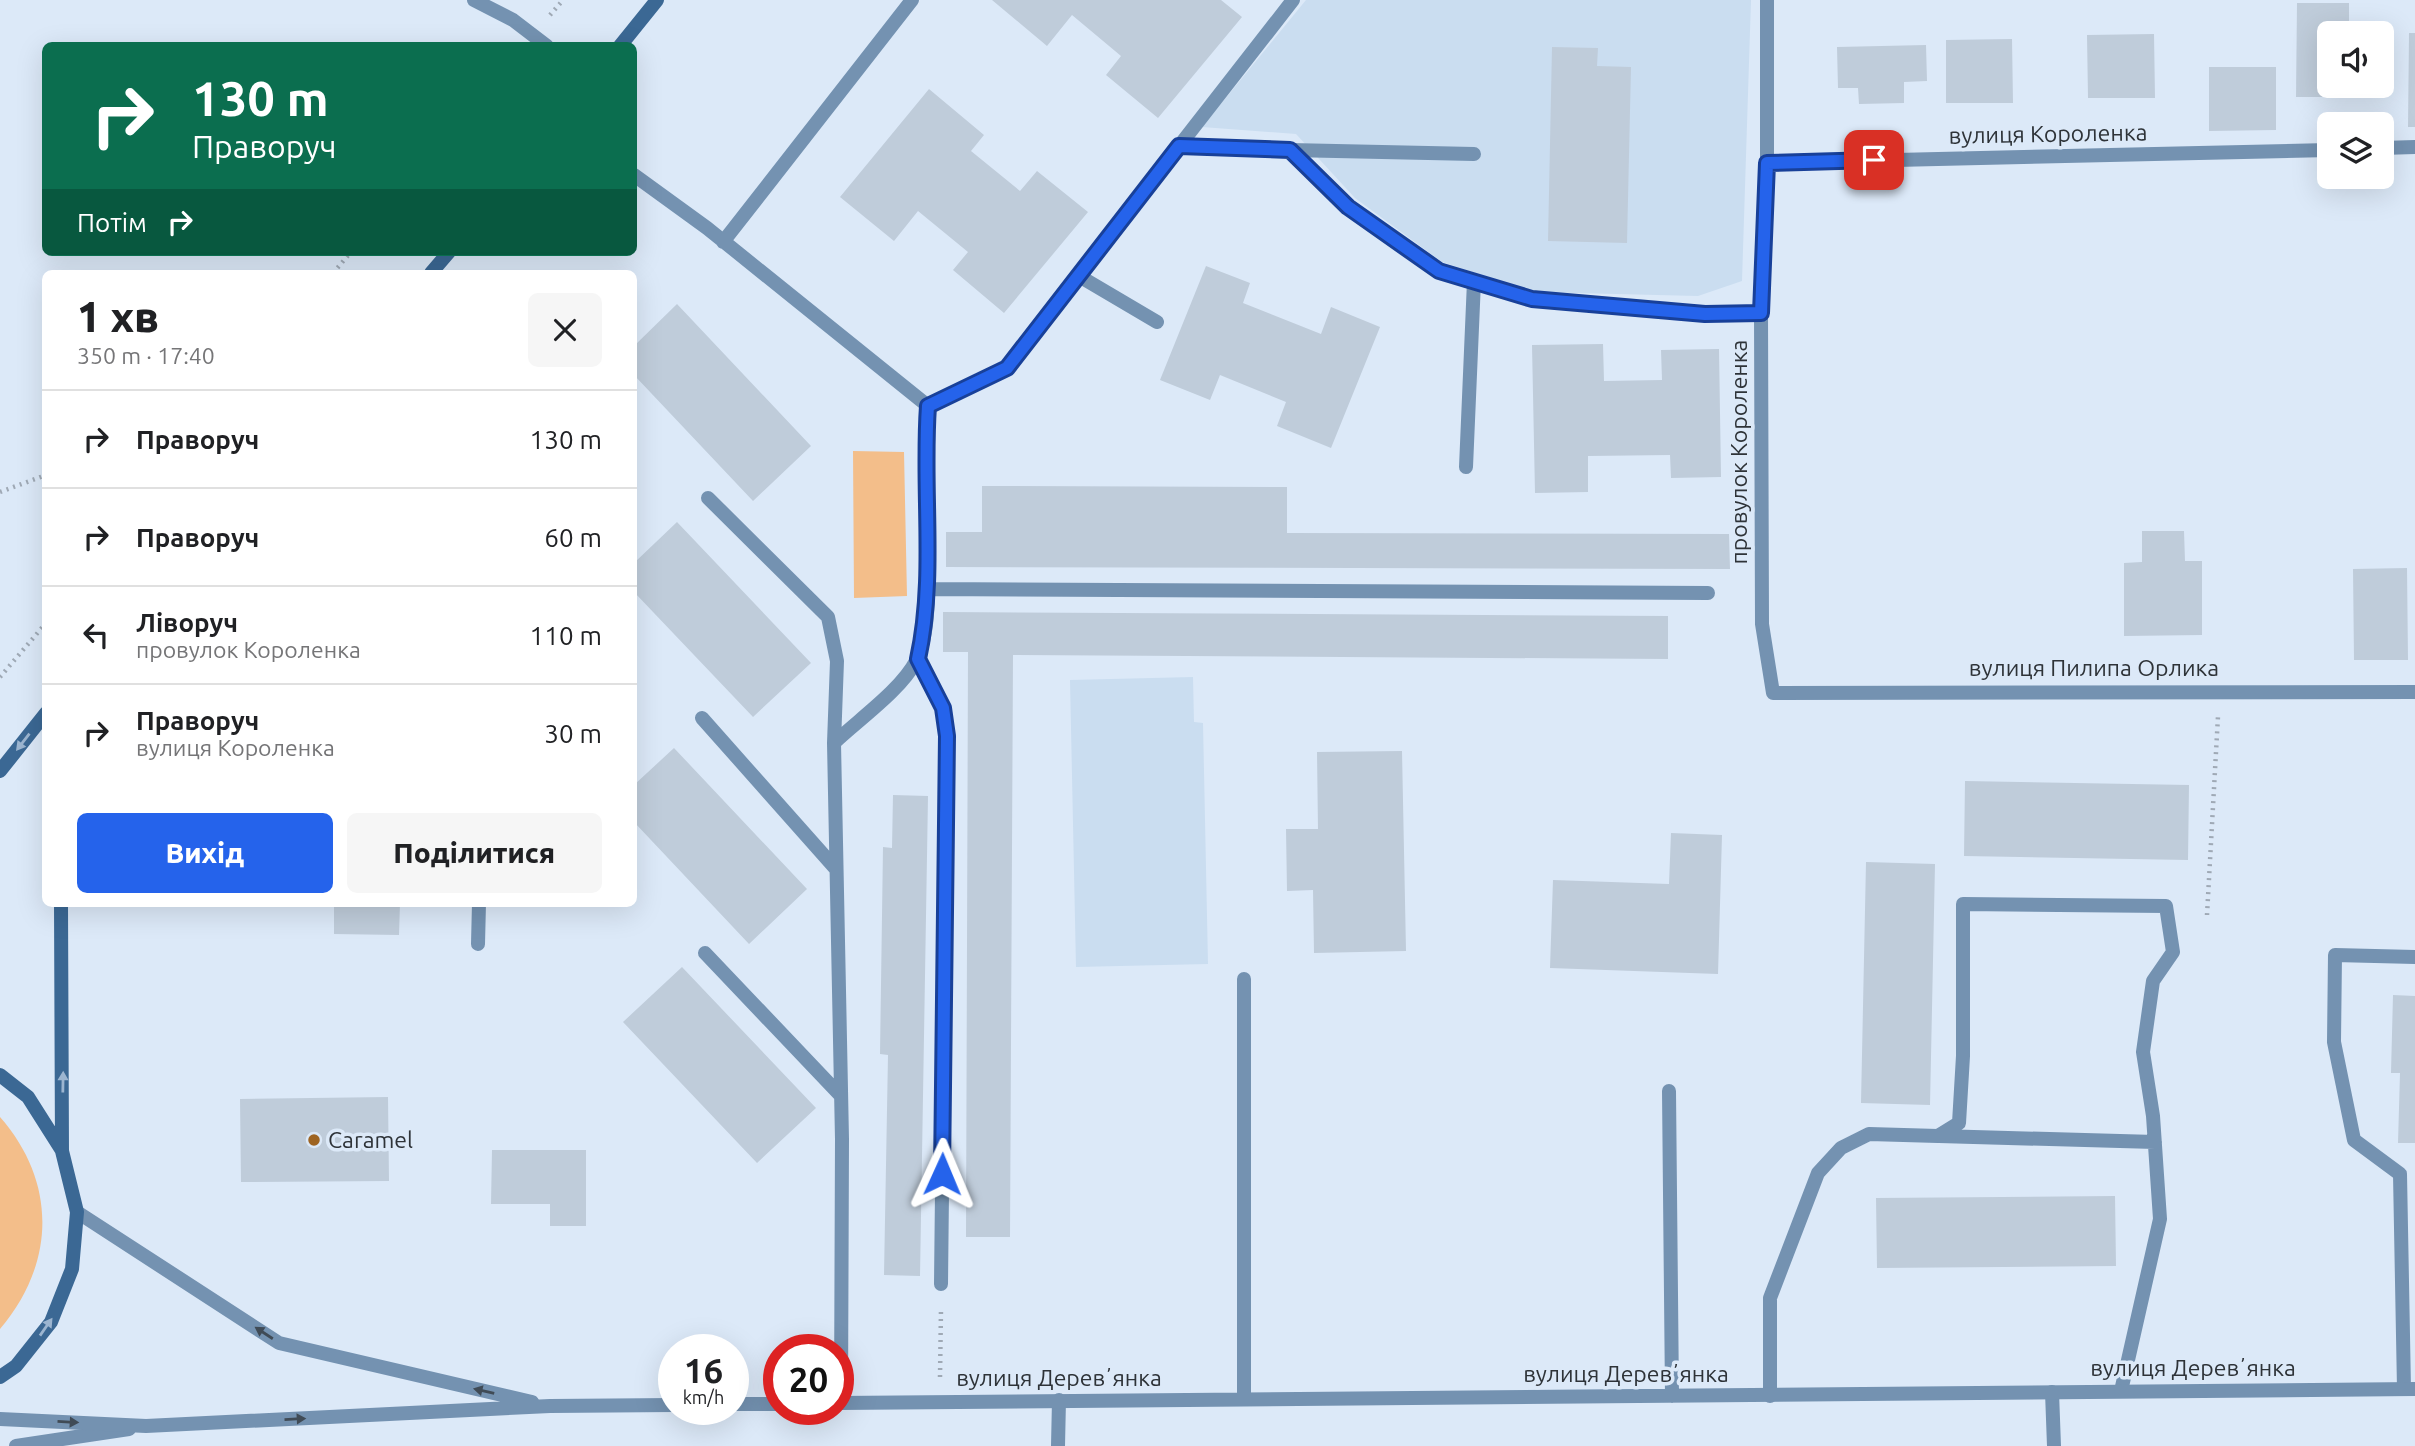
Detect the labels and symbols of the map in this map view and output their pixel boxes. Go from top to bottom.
street label: вулиця Короленка [1948,119,2148,148]
pin [1844,130,1904,190]
street label: провулок Короленка [1726,340,1751,564]
street label: вулиця Пилипа Орлика [1969,655,2219,680]
one-way arrow [16,733,30,751]
one-way arrow [57,1071,69,1093]
place label: Caramel [328,1127,413,1152]
marker: Caramel [306,1132,322,1148]
position arrow [905,1137,979,1211]
one-way arrow [39,1318,53,1336]
one-way arrow [255,1327,274,1340]
speed limit sign: 20 [763,1334,854,1425]
street label: вулиця Деревʼянка [2090,1355,2296,1380]
street label: вулиця Деревʼянка [1523,1361,1729,1386]
street label: вулиця Деревʼянка [956,1365,1162,1390]
one-way arrow [472,1385,494,1396]
one-way arrow [285,1413,307,1424]
one-way arrow [57,1417,79,1428]

